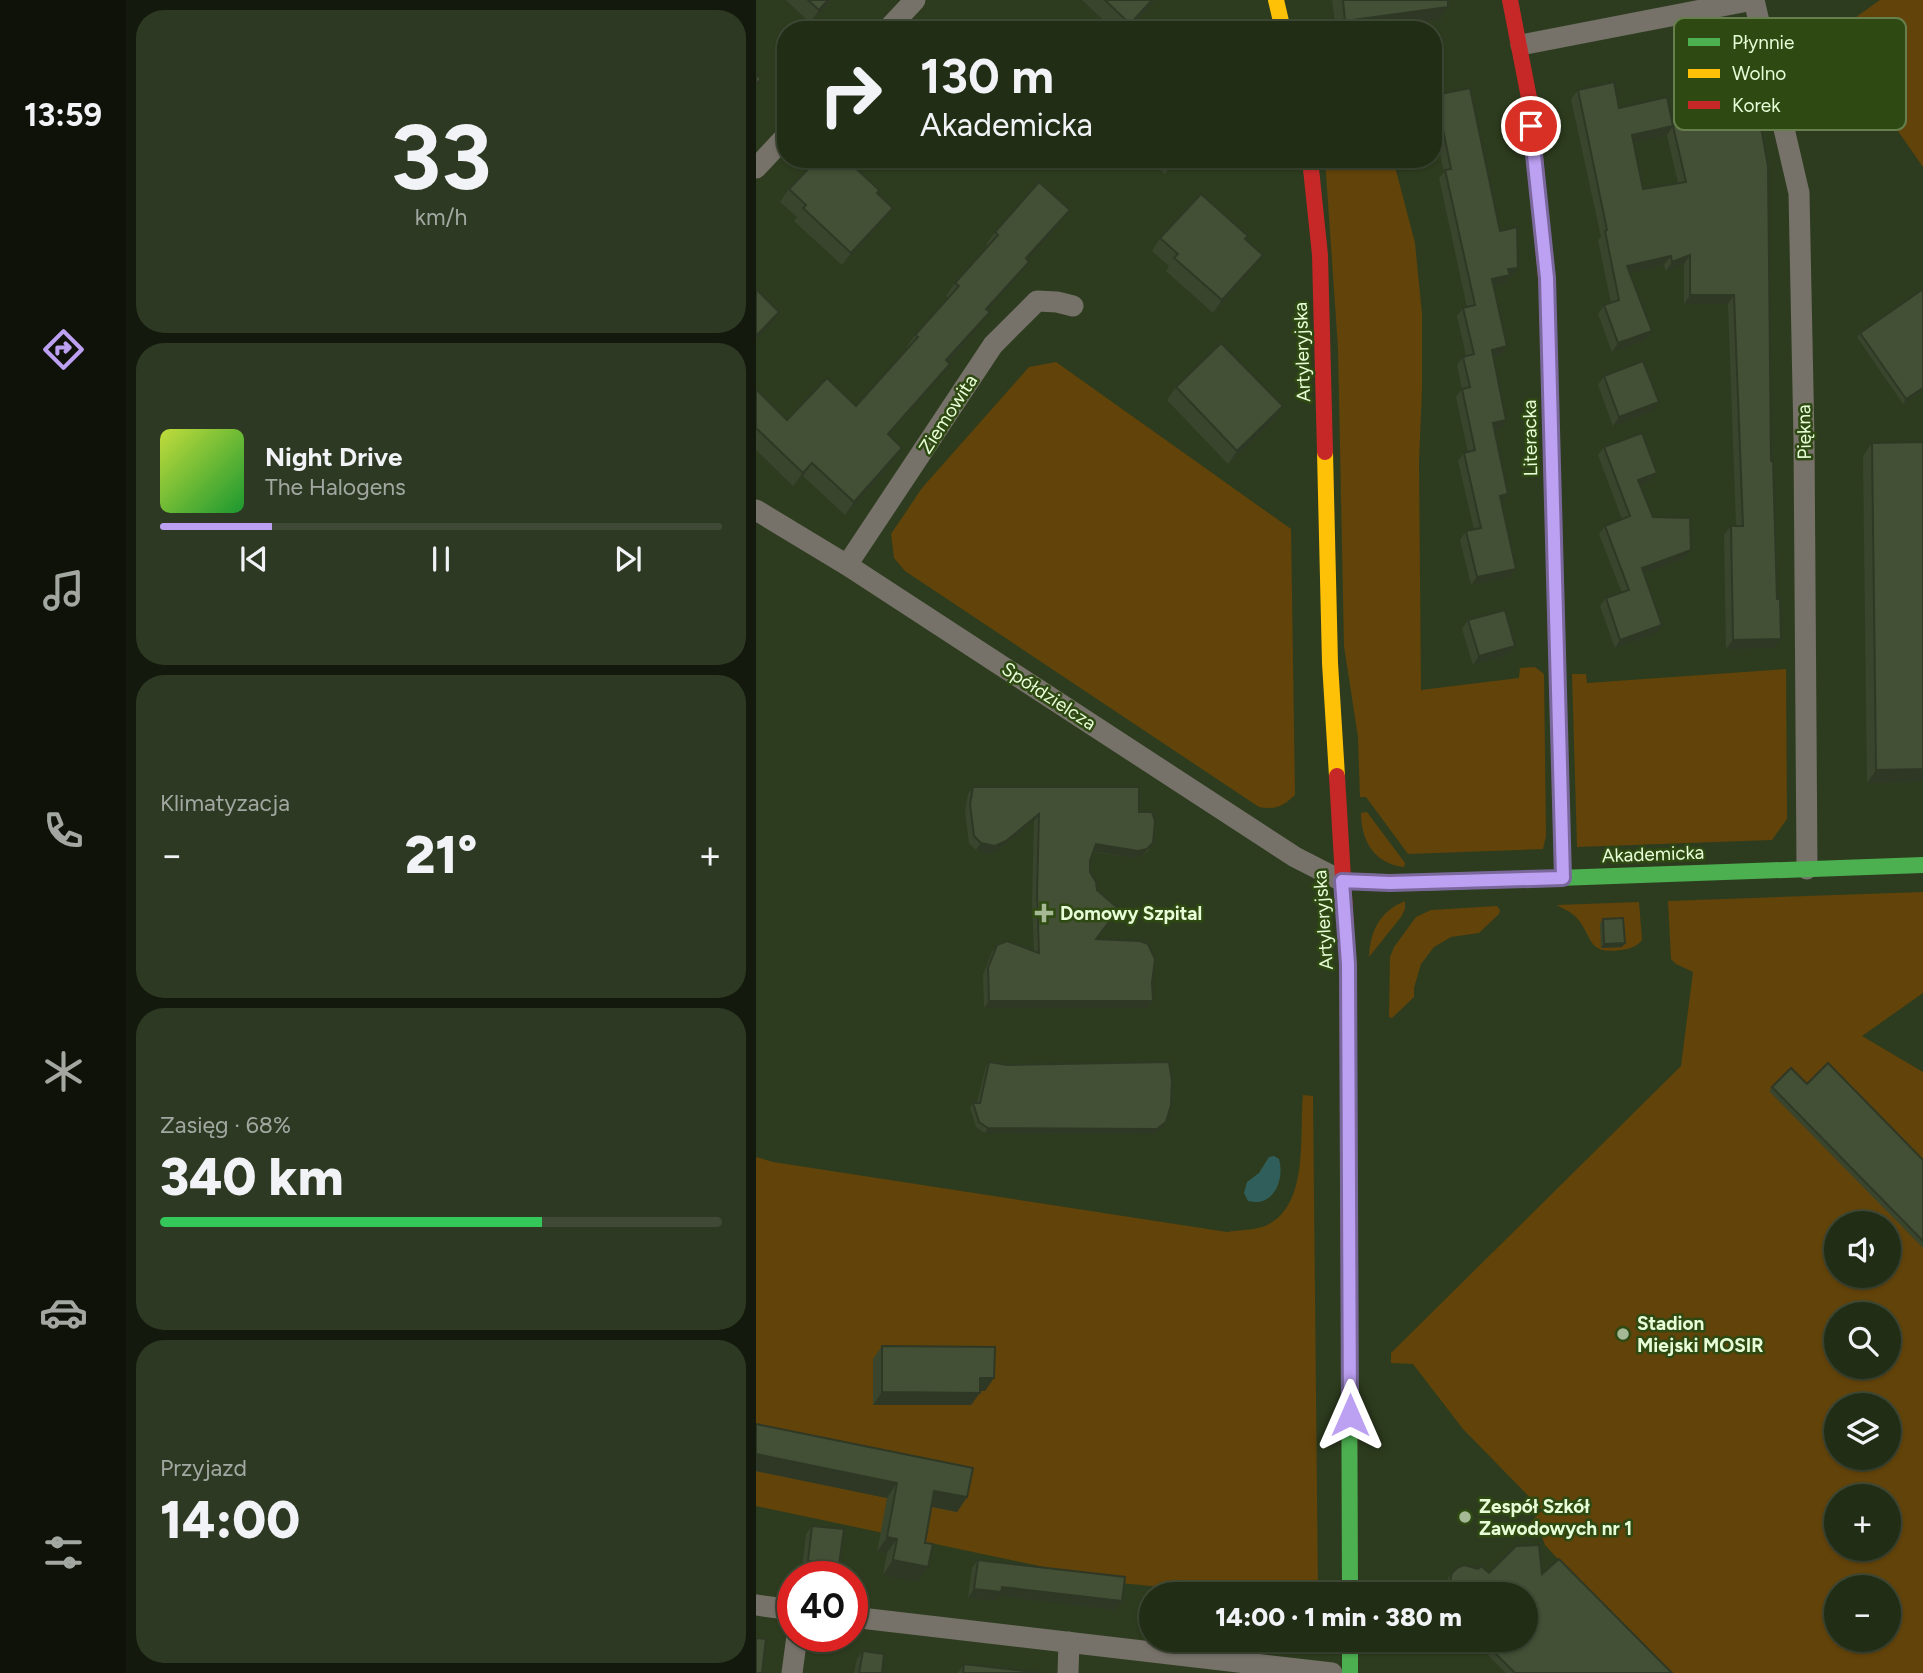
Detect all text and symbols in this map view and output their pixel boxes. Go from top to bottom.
legend [1674,18,1906,130]
text: Płynnie [1732,31,1794,54]
text: 130 m [920,46,1054,105]
icon: right [805,49,896,140]
text: Wolno [1732,62,1786,85]
text: Korek [1732,94,1781,117]
text: 13:59 [24,96,102,134]
pin [1501,96,1561,156]
text: 33 [390,103,492,212]
text: Akademicka [920,106,1093,144]
icon: arrive [1512,107,1550,145]
text: km/h [415,203,467,231]
street label: Artyleryjska [1289,302,1315,402]
icon: directions [39,325,88,374]
street label: Ziemowita [914,370,982,458]
street label: Literacka [1518,399,1542,477]
street label: Piękna [1792,404,1816,460]
text: Night Drive [265,441,402,473]
text: The Halogens [265,473,406,501]
icon: previous [235,540,273,578]
icon: pause [422,540,460,578]
icon: next [609,540,647,578]
icon: music [39,566,88,615]
street label: Spółdzielcza [997,657,1101,735]
text: Klimatyzacja [160,789,290,817]
icon: phone [39,806,88,855]
text: 21° [405,824,477,886]
text: − [160,832,184,878]
text: + [698,832,722,878]
street label: Akademicka [1601,841,1705,867]
street label: Artyleryjska [1308,869,1338,971]
place label: Domowy Szpital [1060,902,1202,925]
marker: Domowy Szpital [1034,903,1054,923]
icon: climate [39,1047,88,1096]
text: Zasięg · 68% [160,1111,291,1139]
text: 340 km [160,1146,344,1208]
map controls [1824,1211,1901,1652]
button: sound [1824,1211,1901,1288]
icon: car [39,1288,88,1337]
button: search [1824,1302,1901,1379]
place label: Stadion Miejski MOSIR [1637,1312,1763,1357]
marker: Stadion Miejski MOSIR [1615,1326,1631,1342]
position arrow [1313,1378,1387,1452]
button: layers [1824,1393,1901,1470]
text: Przyjazd [160,1454,247,1482]
button: + [1824,1484,1901,1561]
text: 14:00 [160,1489,300,1551]
place label: Zespół Szkół Zawodowych nr 1 [1479,1495,1632,1540]
marker: Zespół Szkół Zawodowych nr 1 [1457,1509,1473,1525]
icon: filters [39,1528,88,1577]
speed limit sign: 40 [777,1561,868,1652]
button: − [1824,1575,1901,1652]
text: 14:00 · 1 min · 380 m [1215,1601,1462,1633]

